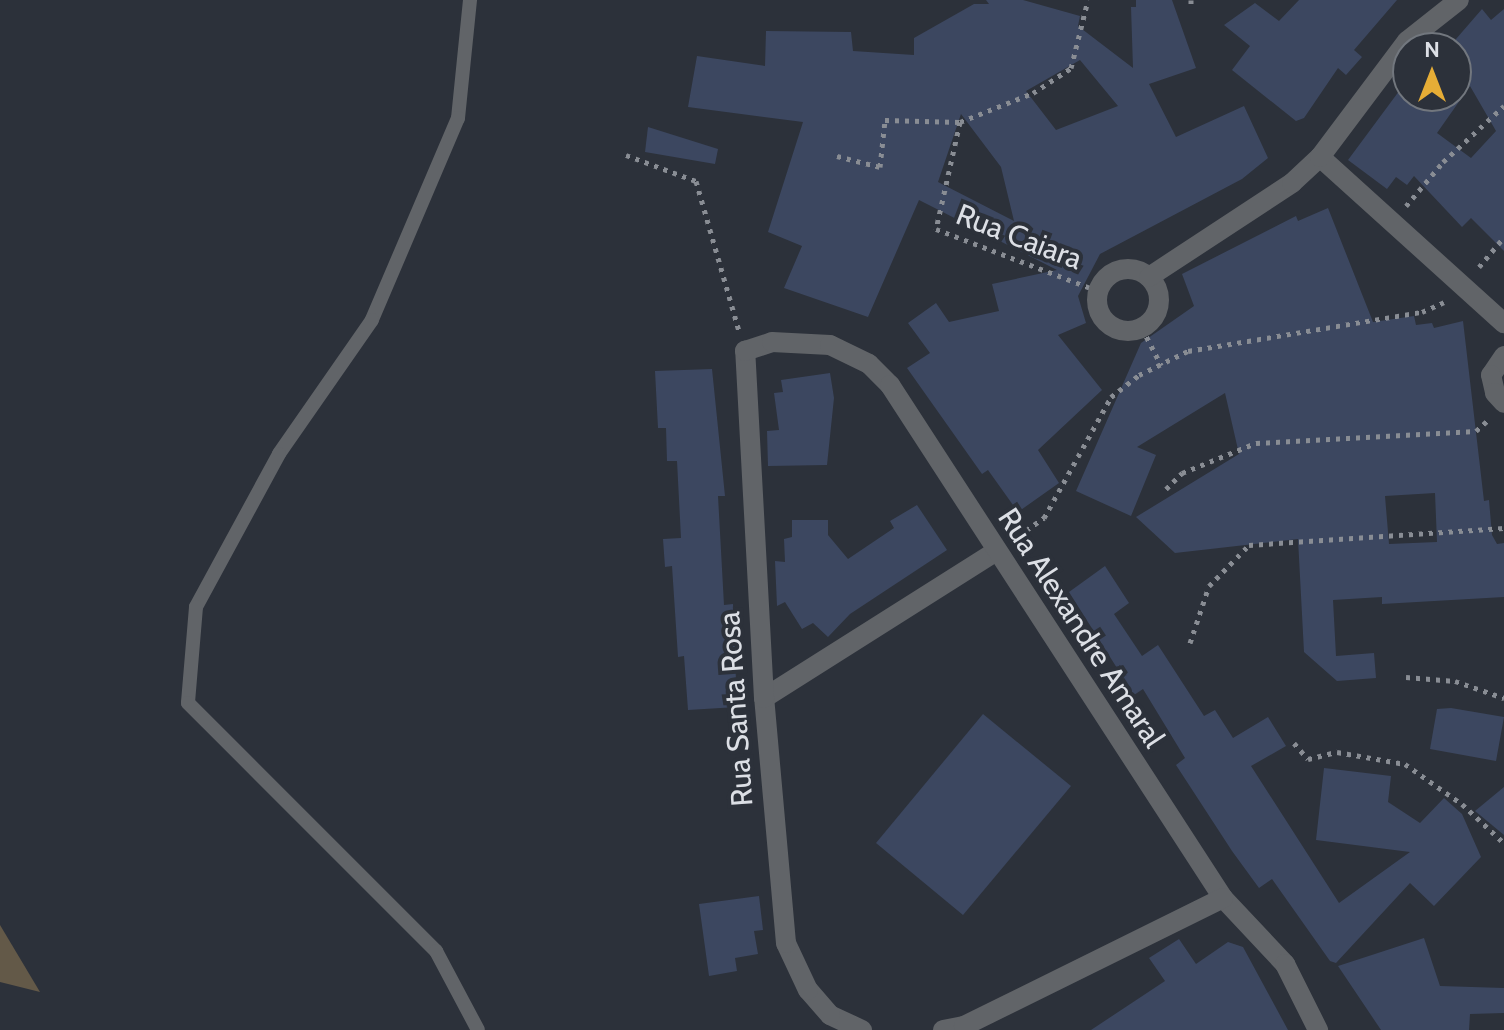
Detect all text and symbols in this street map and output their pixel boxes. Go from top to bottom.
north arrow [1392,32,1472,112]
text: N [1424,36,1440,63]
street label: Rua Caiara [951,197,1087,277]
street label: Rua Alexandre Amaral [990,502,1172,754]
street label: Rua Santa Rosa [711,610,761,808]

